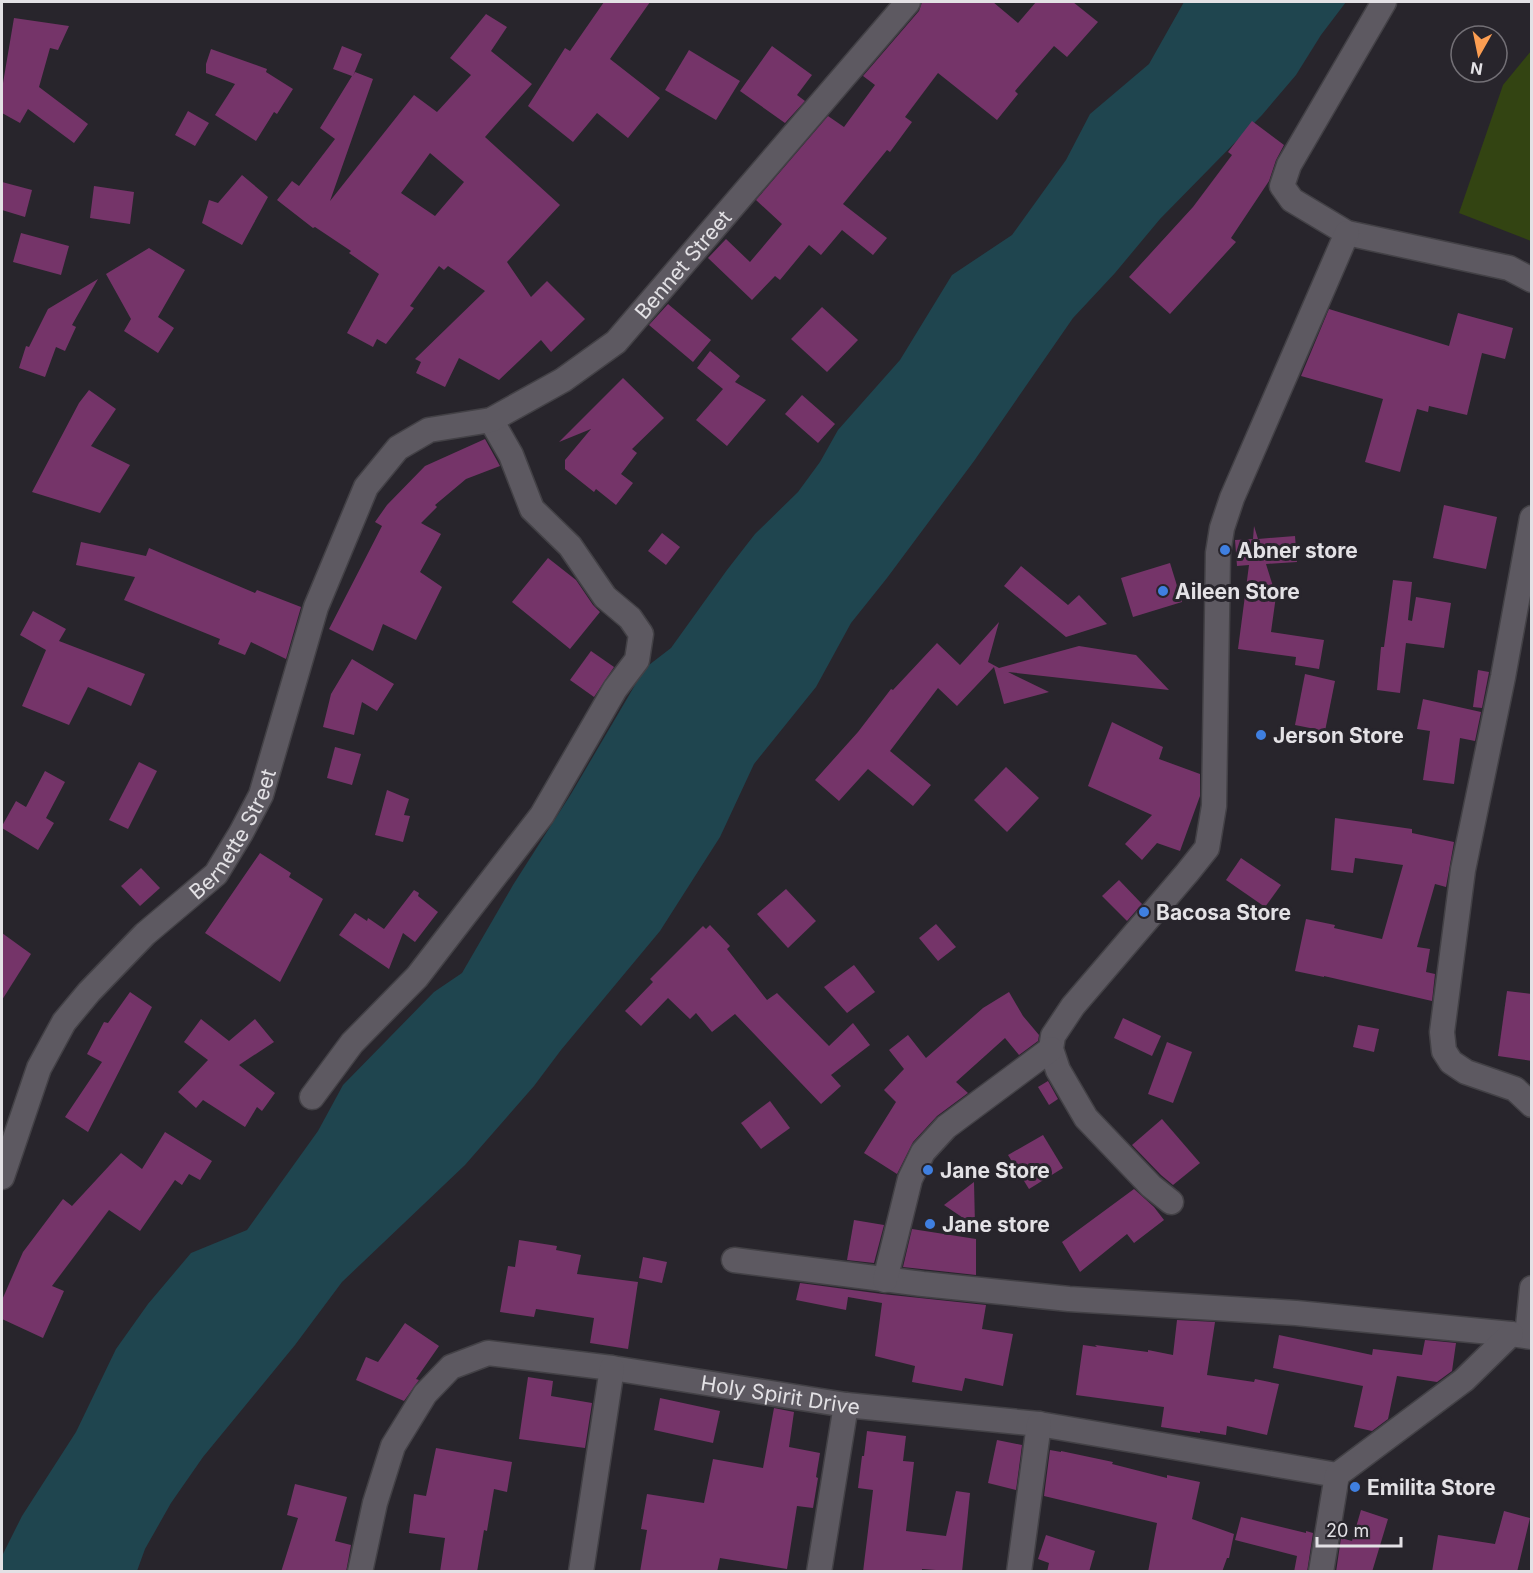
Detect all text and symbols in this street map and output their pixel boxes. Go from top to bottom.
north arrow [1449,24,1509,84]
text: N [1469,58,1484,80]
street label: Bennet Street [629,205,736,324]
place label: Abner store [1237,538,1358,563]
marker: Abner store [1218,543,1232,557]
place label: Aileen Store [1175,579,1300,604]
marker: Aileen Store [1156,584,1170,598]
place label: Jerson Store [1273,723,1404,748]
marker: Jerson Store [1254,728,1268,742]
street label: Bernette Street [184,766,281,904]
place label: Bacosa Store [1156,900,1291,925]
marker: Bacosa Store [1137,905,1151,919]
place label: Jane Store [940,1158,1050,1183]
marker: Jane Store [921,1163,935,1177]
place label: Jane store [942,1212,1050,1237]
marker: Jane store [923,1217,937,1231]
street label: Holy Spirit Drive [699,1370,861,1419]
place label: Emilita Store [1367,1475,1496,1500]
marker: Emilita Store [1348,1480,1362,1494]
scale bar [1317,1510,1401,1548]
text: 20 m [1326,1520,1369,1541]

